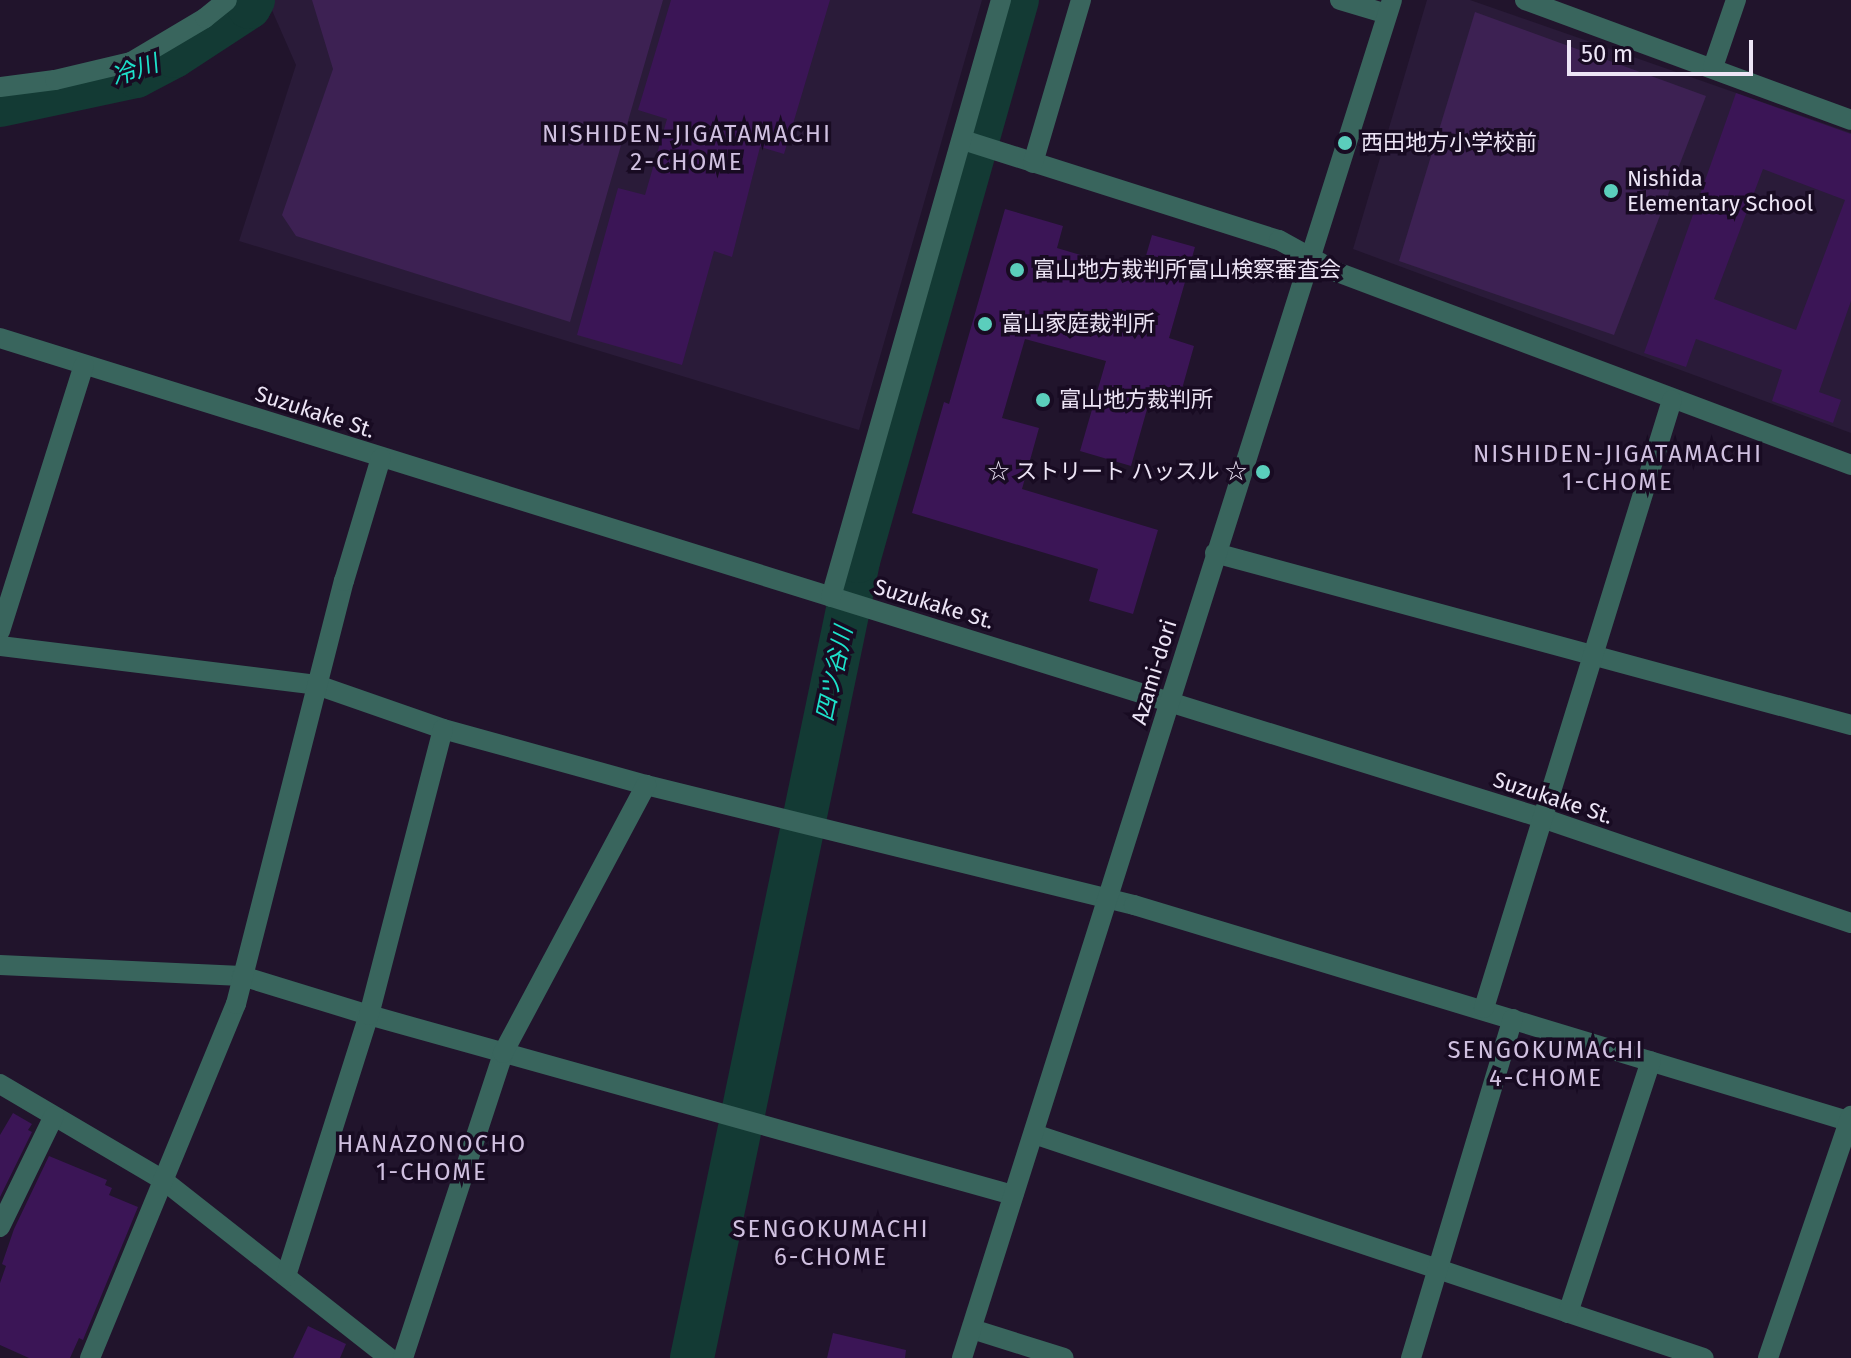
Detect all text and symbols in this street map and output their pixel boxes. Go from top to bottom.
scale bar [1571,24,1757,74]
text: 50 m [1581,40,1633,68]
water label: 冷川 [108,50,162,92]
district label: NISHIDEN-JIGATAMACHI 2-CHOME [542,121,832,177]
place label: 西田地方小学校前 [1361,130,1537,156]
marker: 西田地方小学校前 [1336,134,1354,152]
place label: Nishida Elementary School [1627,165,1813,216]
marker: Nishida Elementary School [1602,182,1620,200]
place label: 富山地方裁判所富山検察審査会 [1033,257,1341,283]
marker: 富山地方裁判所富山検察審査会 [1008,261,1026,279]
place label: 富山家庭裁判所 [1001,311,1155,337]
marker: 富山家庭裁判所 [976,315,994,333]
street label: Suzukake St. [252,380,378,444]
place label: 富山地方裁判所 [1059,387,1213,413]
marker: 富山地方裁判所 [1034,391,1052,409]
district label: NISHIDEN-JIGATAMACHI 1-CHOME [1473,441,1763,497]
place label: ☆ ストリート ハッスル ☆ [988,459,1247,485]
marker: ☆ ストリート ハッスル ☆ [1254,463,1272,481]
street label: Suzukake St. [871,573,997,635]
street label: Azami-dori [1126,616,1182,728]
water label: 四ツ谷川 [811,624,859,724]
street label: Suzukake St. [1490,766,1616,830]
district label: SENGOKUMACHI 4-CHOME [1448,1037,1644,1093]
district label: HANAZONOCHO 1-CHOME [337,1131,527,1187]
district label: SENGOKUMACHI 6-CHOME [733,1216,929,1272]

